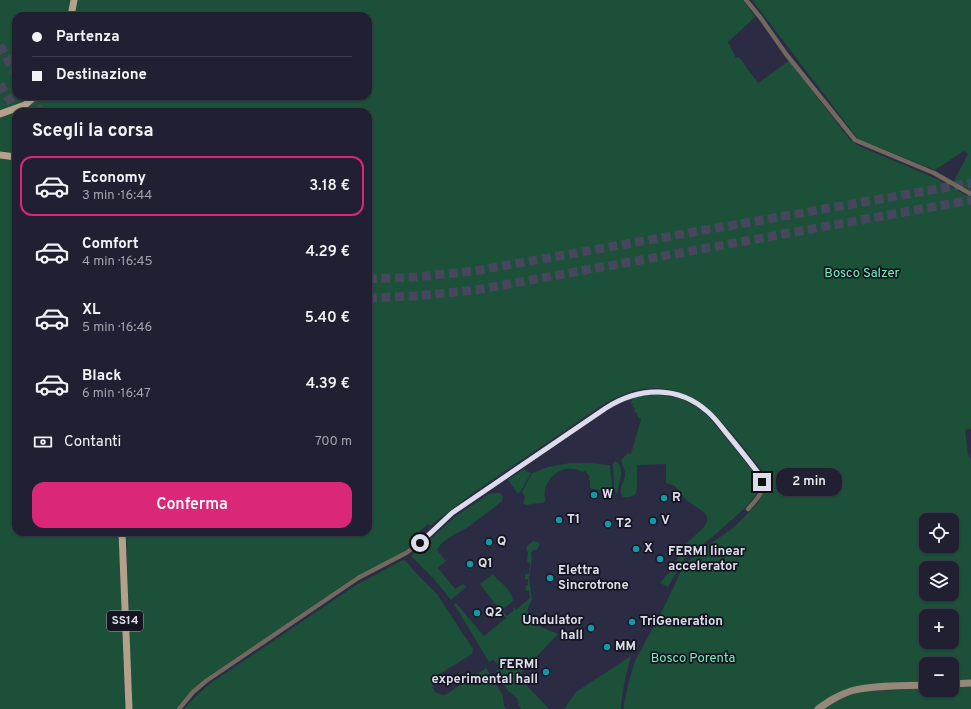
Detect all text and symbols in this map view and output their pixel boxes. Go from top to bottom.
text: Partenza [56,28,120,47]
text: Destinazione [56,66,147,85]
text: Scegli la corsa [32,120,154,143]
icon: car [34,168,70,204]
text: Economy [82,169,146,188]
text: 3.18 € [309,177,350,196]
text: 3 min · 16:44 [82,188,152,204]
icon: car [34,234,70,270]
text: Comfort [82,235,139,254]
text: 4.29 € [306,243,350,262]
text: 4 min · 16:45 [82,254,153,270]
park label: Bosco Salzer [824,266,900,282]
icon: car [34,300,70,336]
text: XL [82,301,100,320]
text: 5.40 € [305,309,350,328]
text: 5 min · 16:46 [82,320,152,336]
icon: car [34,366,70,402]
text: Black [82,367,122,386]
text: 4.39 € [306,375,350,394]
text: 6 min · 16:47 [82,386,151,402]
icon: cash [32,431,54,453]
text: Contanti [64,433,121,452]
text: 700 m [315,434,352,450]
callout: 2 min [776,468,842,496]
route end [753,473,771,491]
text: 2 min [792,474,826,490]
button: Conferma [32,482,352,528]
place label: W [602,487,613,503]
marker: W [589,490,599,500]
place label: R [672,490,681,506]
marker: R [659,493,669,503]
place label: T1 [567,512,580,528]
place label: V [661,513,670,529]
map controls [919,513,959,697]
button: locate [919,513,959,553]
marker: T1 [554,515,564,525]
place label: T2 [616,516,632,532]
marker: V [648,516,658,526]
marker: T2 [603,519,613,529]
route start [411,534,429,552]
place label: Q [497,534,506,550]
marker: Q [484,537,494,547]
place label: X [644,541,653,557]
marker: X [631,544,641,554]
place label: FERMI linear accelerator [668,544,746,575]
marker: FERMI linear accelerator [655,554,665,564]
place label: Q1 [478,556,493,572]
marker: Q1 [465,559,475,569]
button: layers [919,561,959,601]
place label: Elettra Sincrotrone [558,563,629,594]
marker: Elettra Sincrotrone [545,573,555,583]
place label: Q2 [485,605,502,621]
marker: Q2 [472,608,482,618]
button: + [919,609,959,649]
road number: SS14 [107,611,143,631]
place label: Undulator hall [522,613,584,644]
place label: TriGeneration [640,614,723,630]
marker: TriGeneration [627,617,637,627]
marker: Undulator hall [586,623,596,633]
place label: MM [615,639,636,655]
marker: MM [602,642,612,652]
park label: Bosco Porenta [651,651,735,667]
place label: FERMI experimental hall [432,657,538,688]
button: − [919,657,959,697]
marker: FERMI experimental hall [541,667,551,677]

